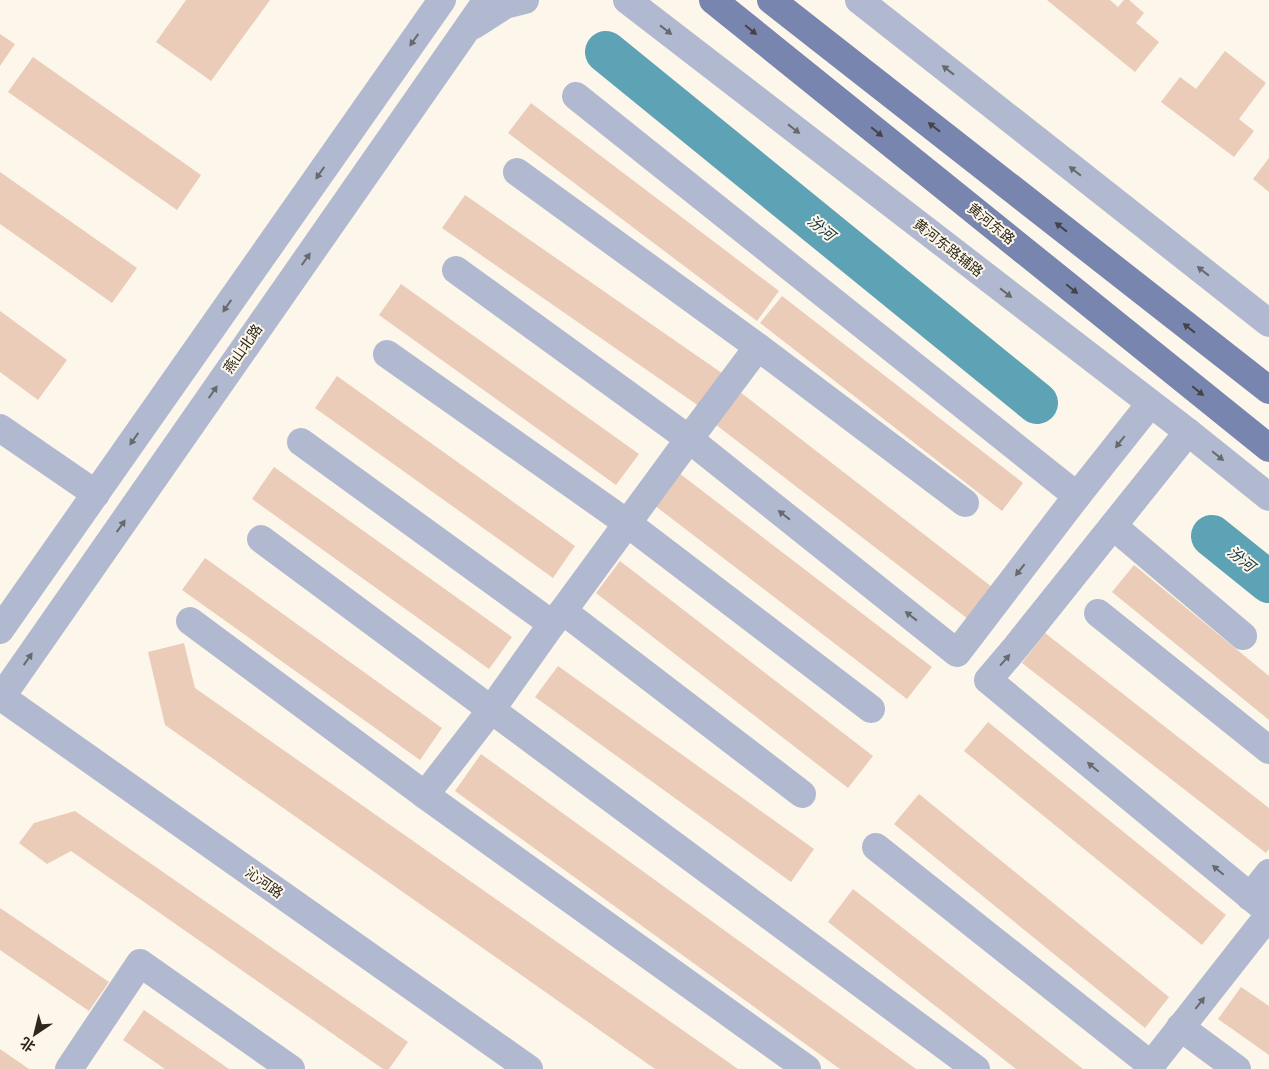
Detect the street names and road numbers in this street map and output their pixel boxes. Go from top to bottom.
street label: 黄河东路 [964,200,1018,248]
street label: 黄河东路辅路 [910,215,986,281]
street label: 燕山北路 [220,321,266,377]
street label: 沁河路 [242,864,286,902]

